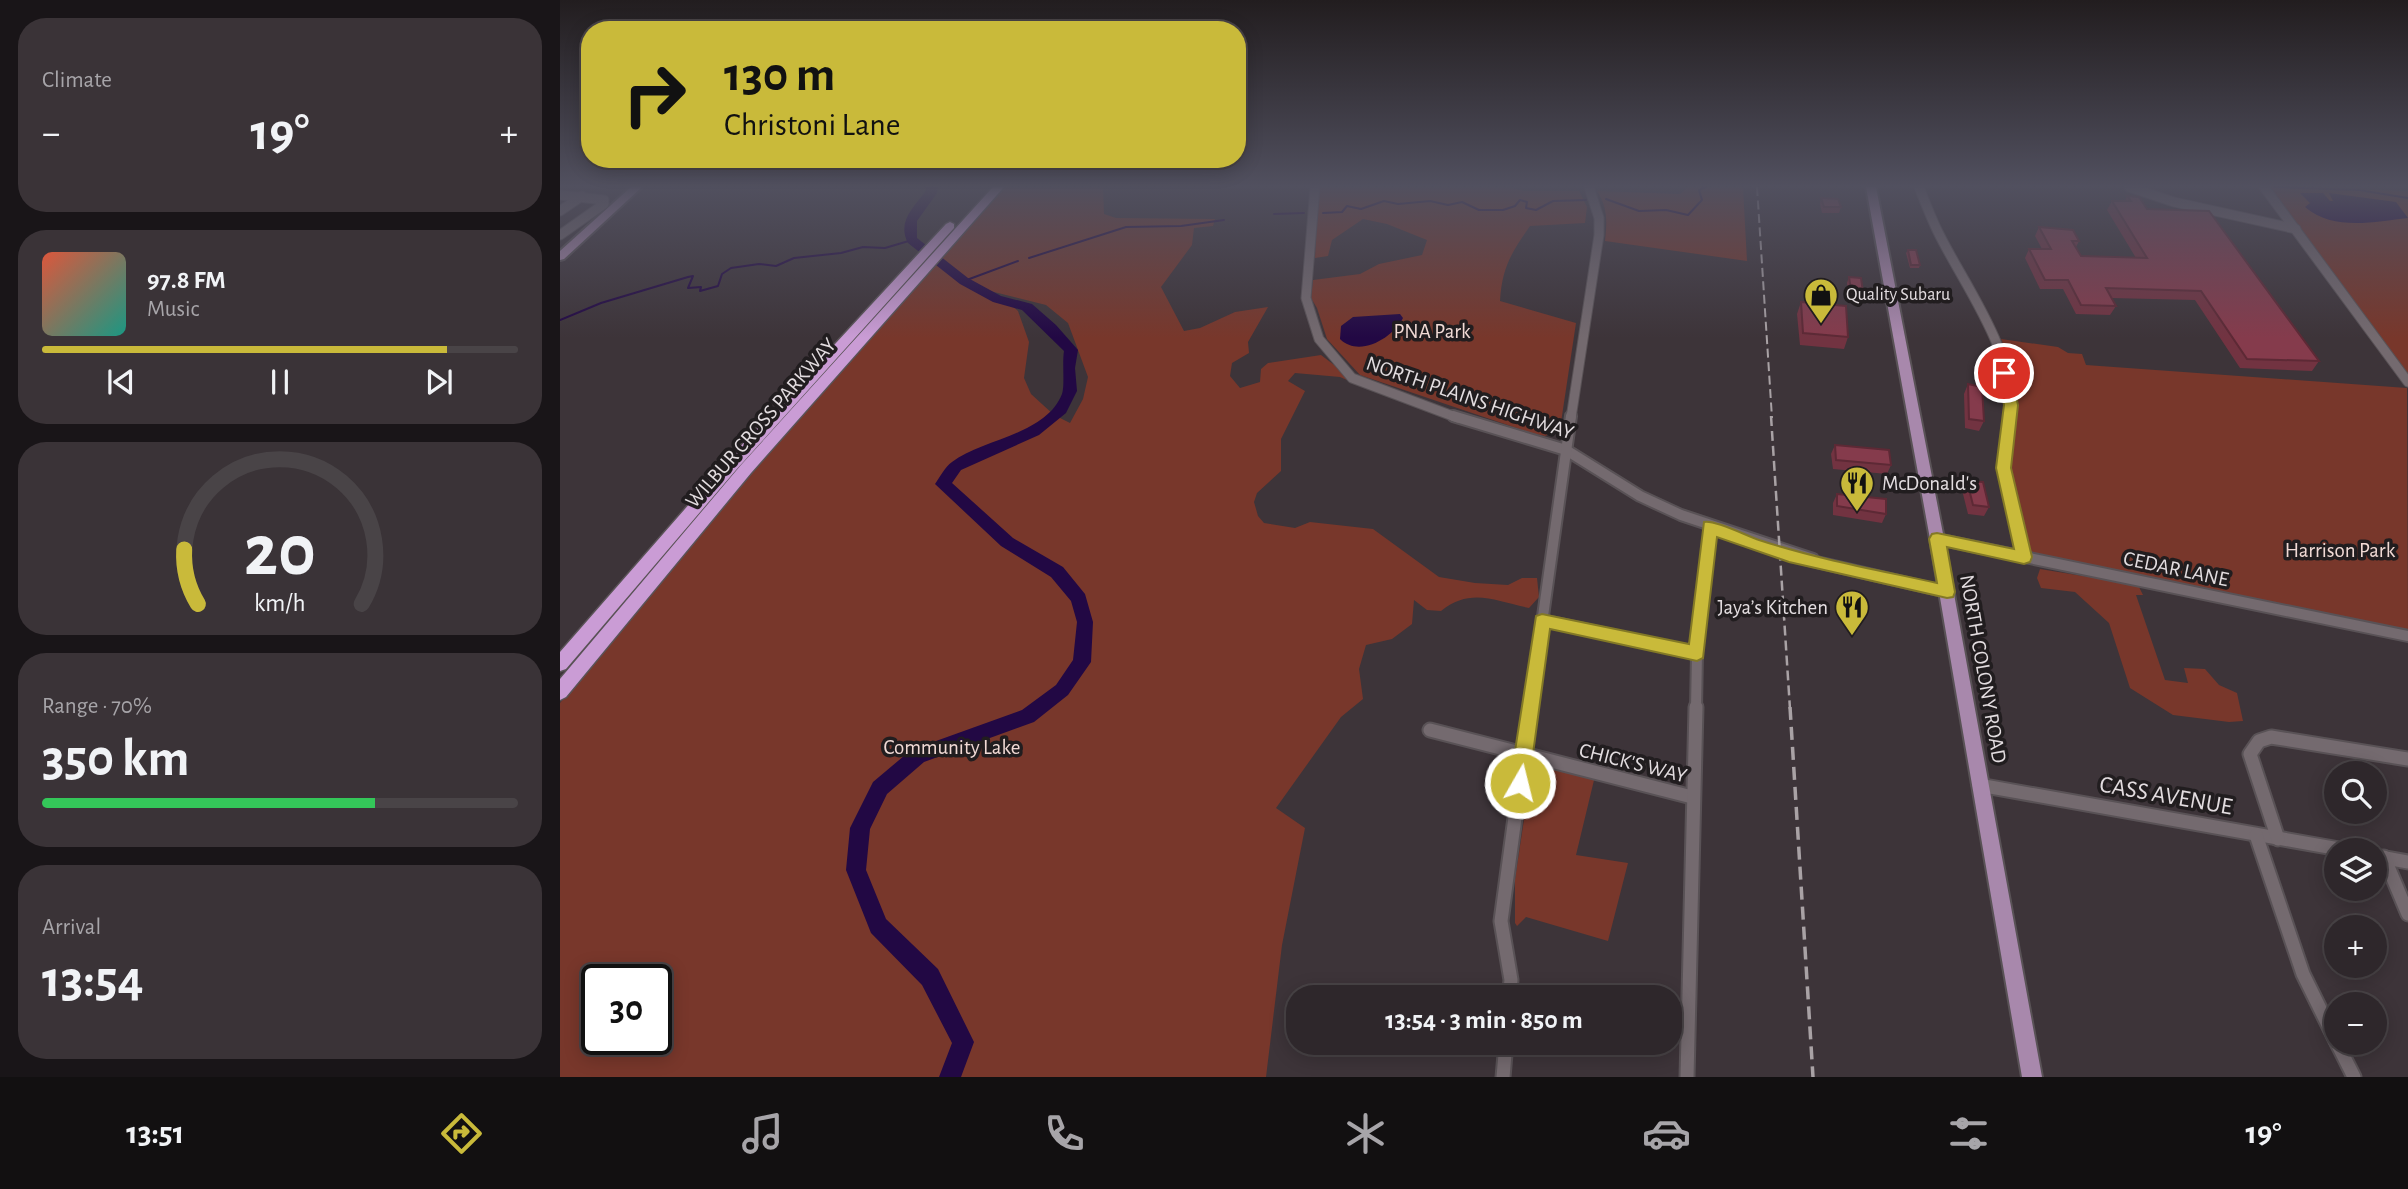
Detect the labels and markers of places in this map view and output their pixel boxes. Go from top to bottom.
shop icon: Quality Subaru [1802,276,1840,325]
place label: Quality Subaru [1846,286,1950,304]
pin [1974,343,2034,403]
restaurant icon: McDonald's [1838,464,1876,513]
place label: McDonald's [1882,473,1977,494]
restaurant icon: Jaya’s Kitchen [1833,588,1871,637]
place label: Jaya’s Kitchen [1717,597,1828,618]

